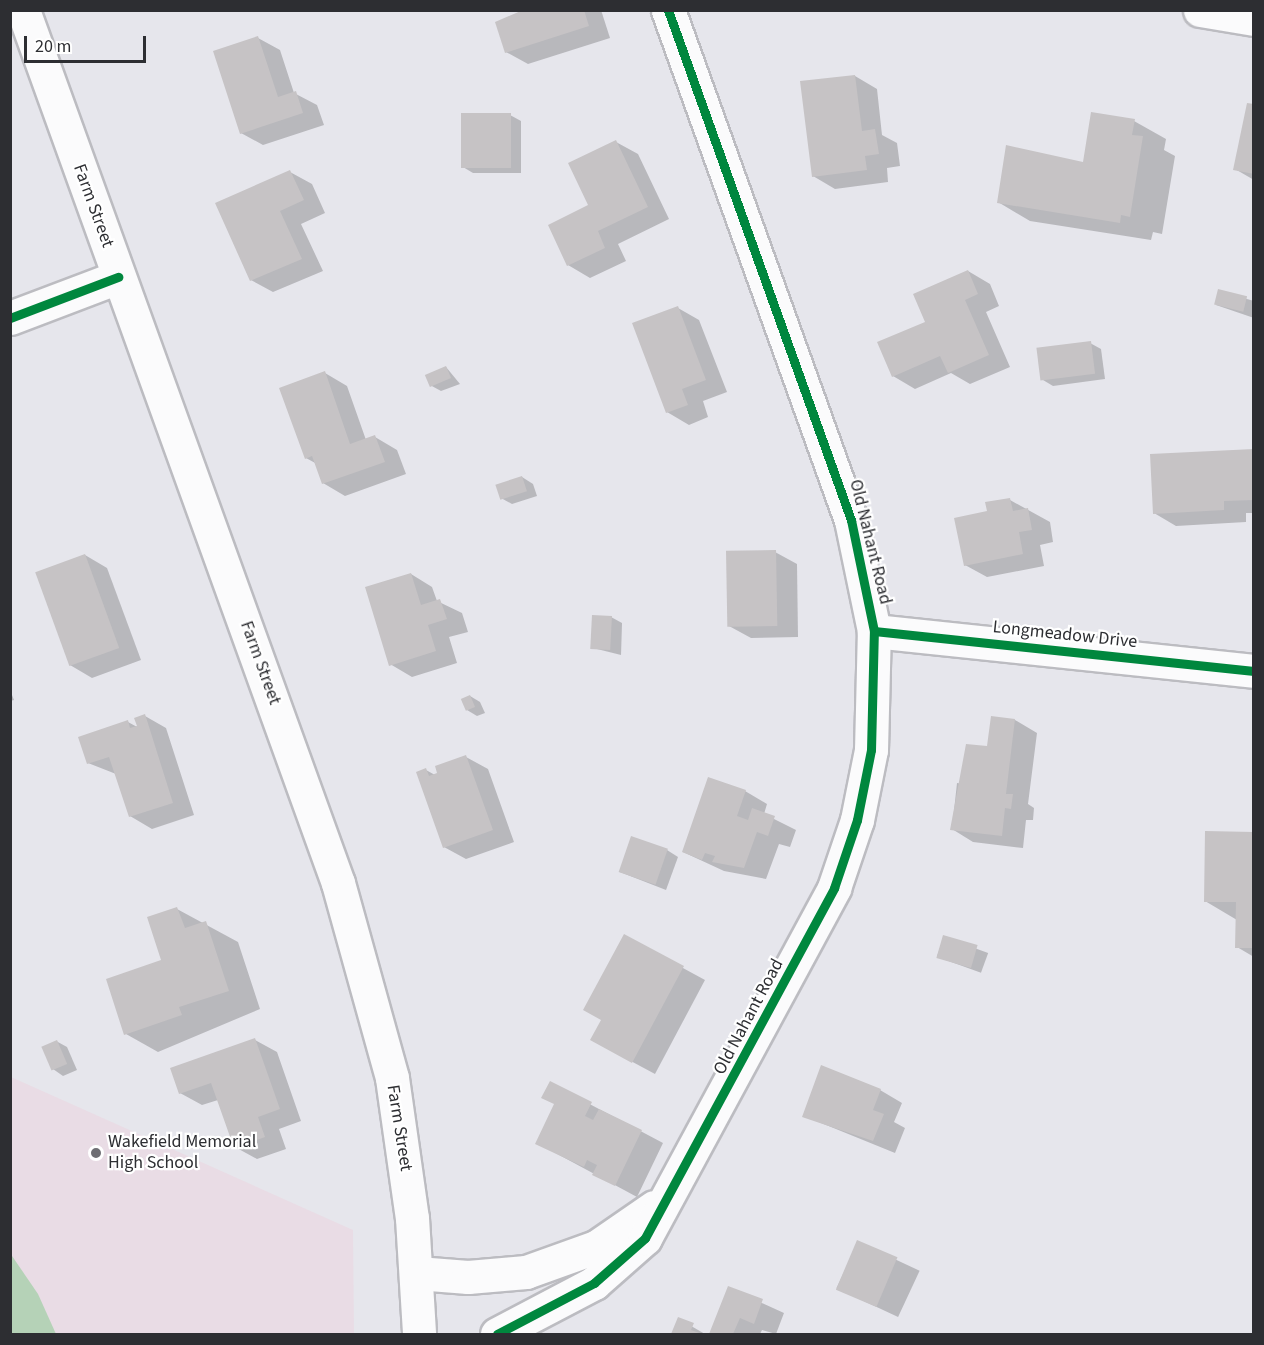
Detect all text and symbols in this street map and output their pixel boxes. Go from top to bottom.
scale bar [27,24,148,62]
text: 20 m [35,34,71,59]
street label: Farm Street [68,161,118,251]
street label: Old Nahant Road [844,477,896,607]
street label: Longmeadow Drive [992,617,1138,653]
street label: Farm Street [235,618,285,708]
street label: Old Nahant Road [709,955,789,1079]
street label: Farm Street [382,1083,416,1173]
place label: Wakefield Memorial High School [108,1132,256,1174]
marker: Wakefield Memorial High School [89,1146,103,1160]

